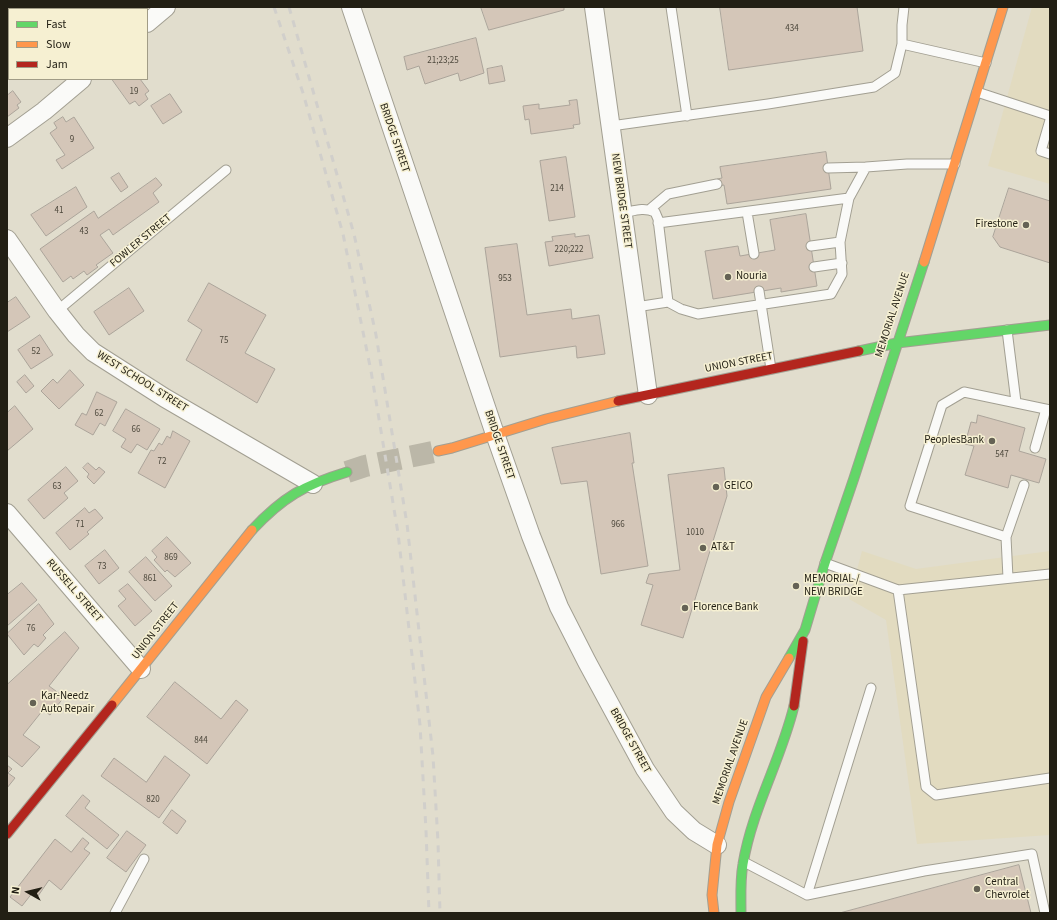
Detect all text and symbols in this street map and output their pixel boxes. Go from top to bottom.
legend [8,8,148,80]
text: Fast [46,16,66,33]
house number: 434 [785,24,799,34]
text: Slow [46,36,71,53]
text: Jam [46,56,68,73]
house number: 21;23;25 [427,56,459,66]
house number: 19 [130,87,138,97]
street label: BRIDGE STREET [376,102,412,174]
house number: 9 [70,135,74,145]
street label: NEW BRIDGE STREET [608,152,634,250]
house number: 214 [550,184,564,194]
house number: 41 [55,206,63,216]
street label: FOWLER STREET [108,211,174,271]
place label: Firestone [975,218,1018,232]
marker: Firestone [1021,220,1031,230]
house number: 43 [80,227,88,237]
house number: 220;222 [554,245,584,255]
place label: Nouria [736,270,767,284]
street label: MEMORIAL AVENUE [873,271,913,359]
marker: Nouria [723,272,733,282]
house number: 953 [498,274,512,284]
house number: 75 [220,336,228,346]
house number: 52 [32,347,40,357]
street label: WEST SCHOOL STREET [94,349,190,415]
street label: UNION STREET [704,350,774,376]
house number: 62 [95,409,103,419]
street label: BRIDGE STREET [481,409,517,481]
house number: 66 [132,425,140,435]
place label: PeoplesBank [924,434,984,448]
marker: PeoplesBank [987,436,997,446]
house number: 547 [995,450,1009,460]
house number: 72 [158,457,166,467]
place label: GEICO [724,480,753,494]
house number: 63 [53,482,61,492]
marker: GEICO [711,482,721,492]
house number: 71 [76,520,84,530]
house number: 966 [611,520,625,530]
house number: 1010 [686,528,704,538]
place label: AT&T [711,541,735,555]
marker: AT&T [698,543,708,553]
house number: 869 [164,553,178,563]
street label: RUSSELL STREET [43,557,105,625]
house number: 73 [98,562,106,572]
place label: MEMORIAL / NEW BRIDGE [804,573,863,599]
house number: 861 [143,574,157,584]
marker: MEMORIAL / NEW BRIDGE [791,581,801,591]
street label: UNION STREET [130,600,182,662]
place label: Florence Bank [693,601,758,615]
marker: Florence Bank [680,603,690,613]
house number: 76 [27,624,35,634]
place label: Kar-Needz Auto Repair [41,690,94,716]
marker: Kar-Needz Auto Repair [28,698,38,708]
street label: BRIDGE STREET [607,706,653,776]
street label: MEMORIAL AVENUE [710,718,752,806]
house number: 844 [194,736,208,746]
house number: 820 [146,795,160,805]
north arrow [8,872,48,912]
place label: Central Chevrolet [985,876,1029,902]
marker: Central Chevrolet [972,884,982,894]
text: N [8,886,24,895]

